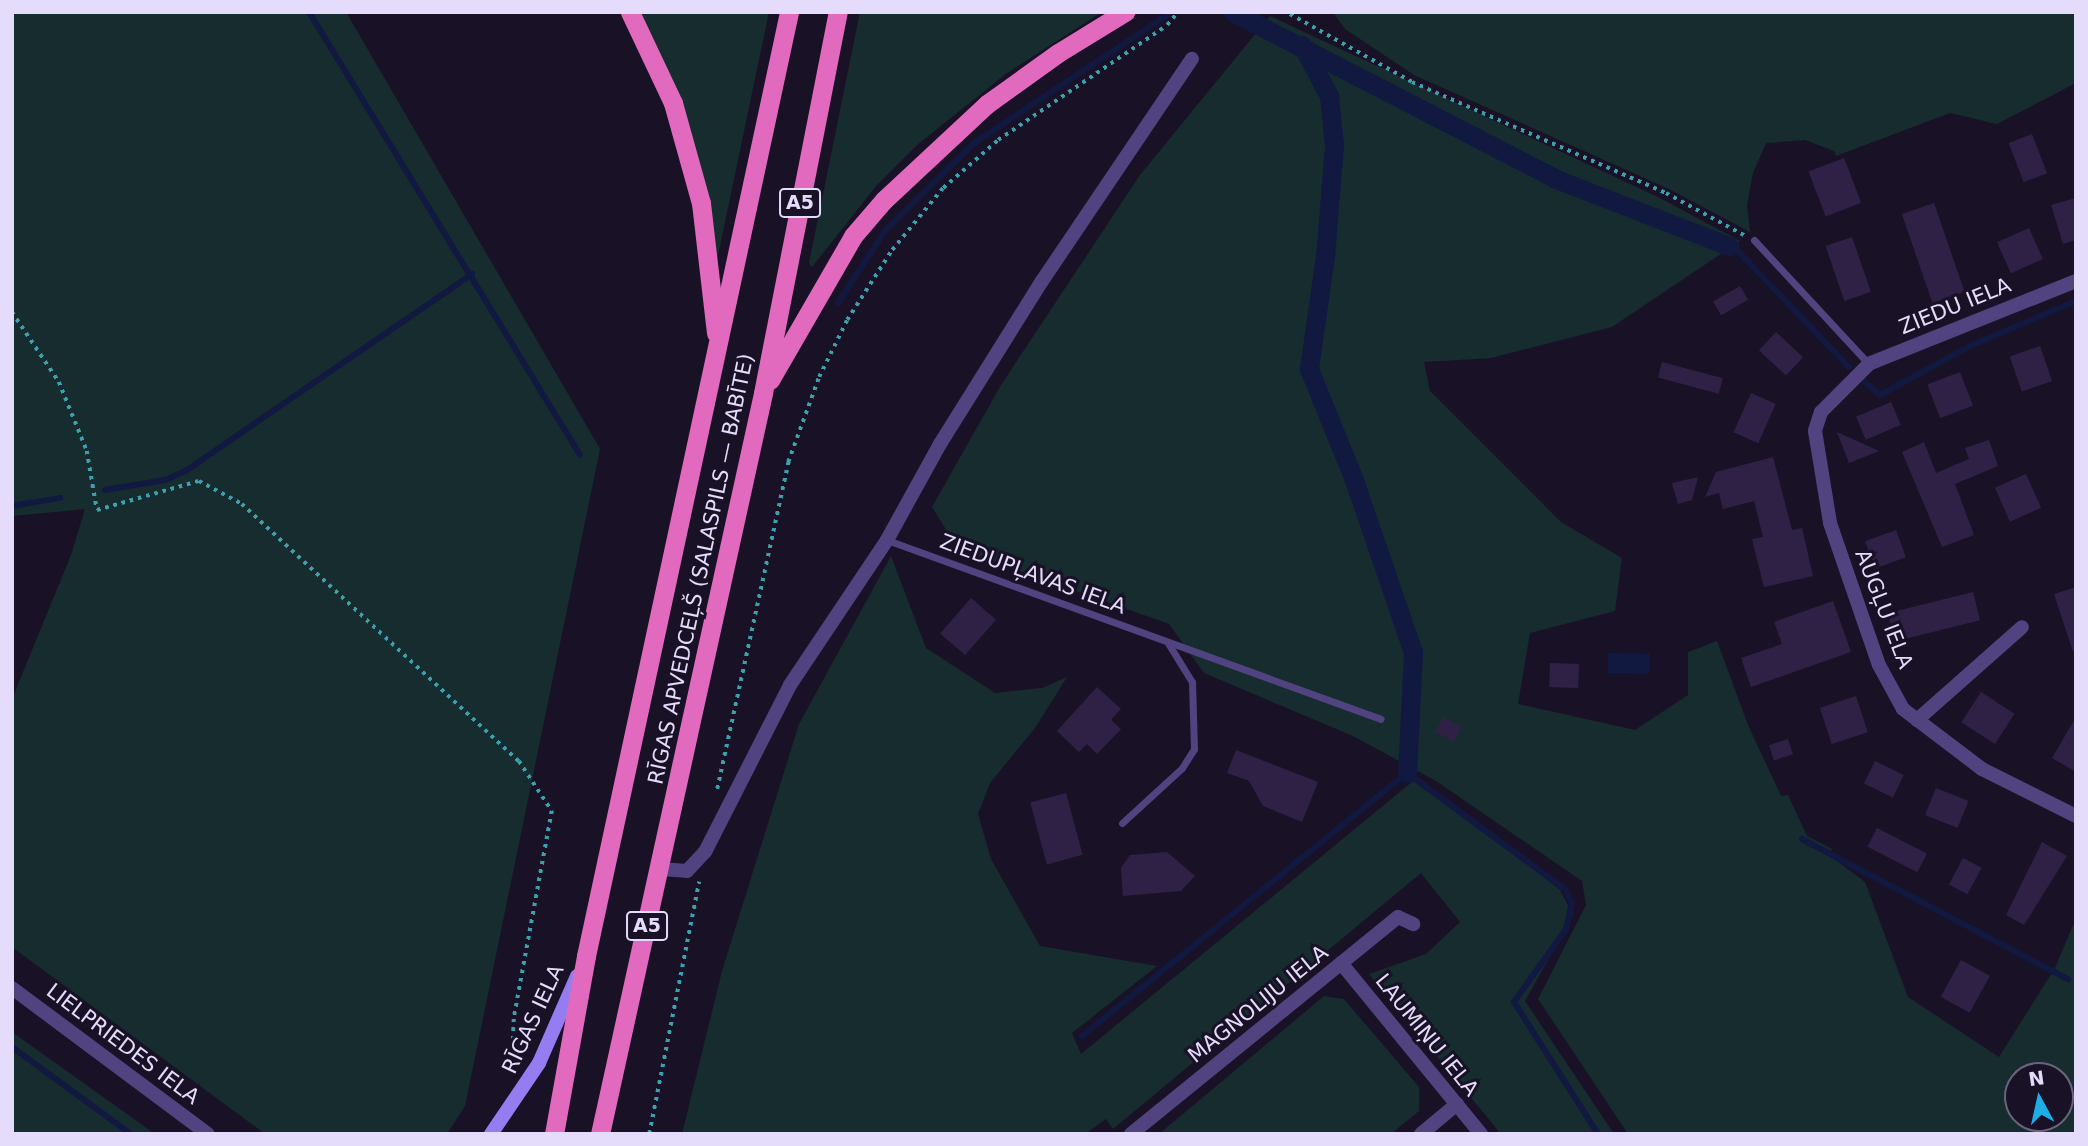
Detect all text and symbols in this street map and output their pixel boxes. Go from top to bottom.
road number: A5 [779,188,821,218]
street label: ZIEDU IELA [1896,272,2014,340]
street label: RĪGAS APVEDCEĻŠ (SALASPILS — BABĪTE) [643,351,759,787]
street label: ZIEDUPĻAVAS IELA [937,529,1129,619]
street label: AUGĻU IELA [1850,546,1918,672]
road number: A5 [626,910,668,942]
street label: MAGNOLIJU IELA [1183,940,1333,1068]
street label: RĪGAS IELA [497,960,569,1078]
street label: LAUMIŅU IELA [1370,969,1484,1101]
street label: LIELPRIEDES IELA [42,978,204,1110]
north arrow [2004,1062,2074,1132]
text: N [2027,1066,2046,1090]

